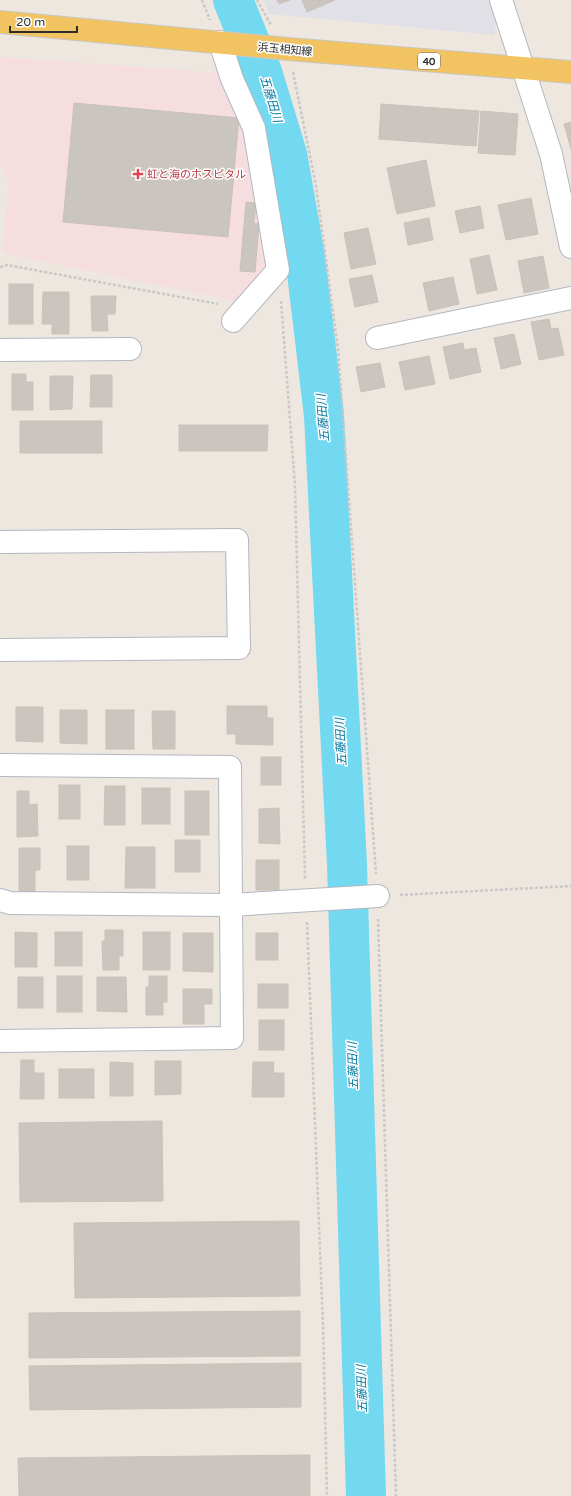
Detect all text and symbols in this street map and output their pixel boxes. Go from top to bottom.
scale bar [10,8,77,34]
text: 20 m [16,15,45,29]
street label: 浜玉相知線 [257,41,313,58]
road number: 40 [418,53,440,69]
water label: 五藤田川 [257,74,285,126]
marker: 虹と海のホスピタル [132,168,144,180]
place label: 虹と海のホスピタル [147,168,246,181]
water label: 五藤田川 [314,391,332,443]
water label: 五藤田川 [333,716,349,766]
water label: 五藤田川 [345,1040,361,1090]
water label: 五藤田川 [354,1363,370,1413]

